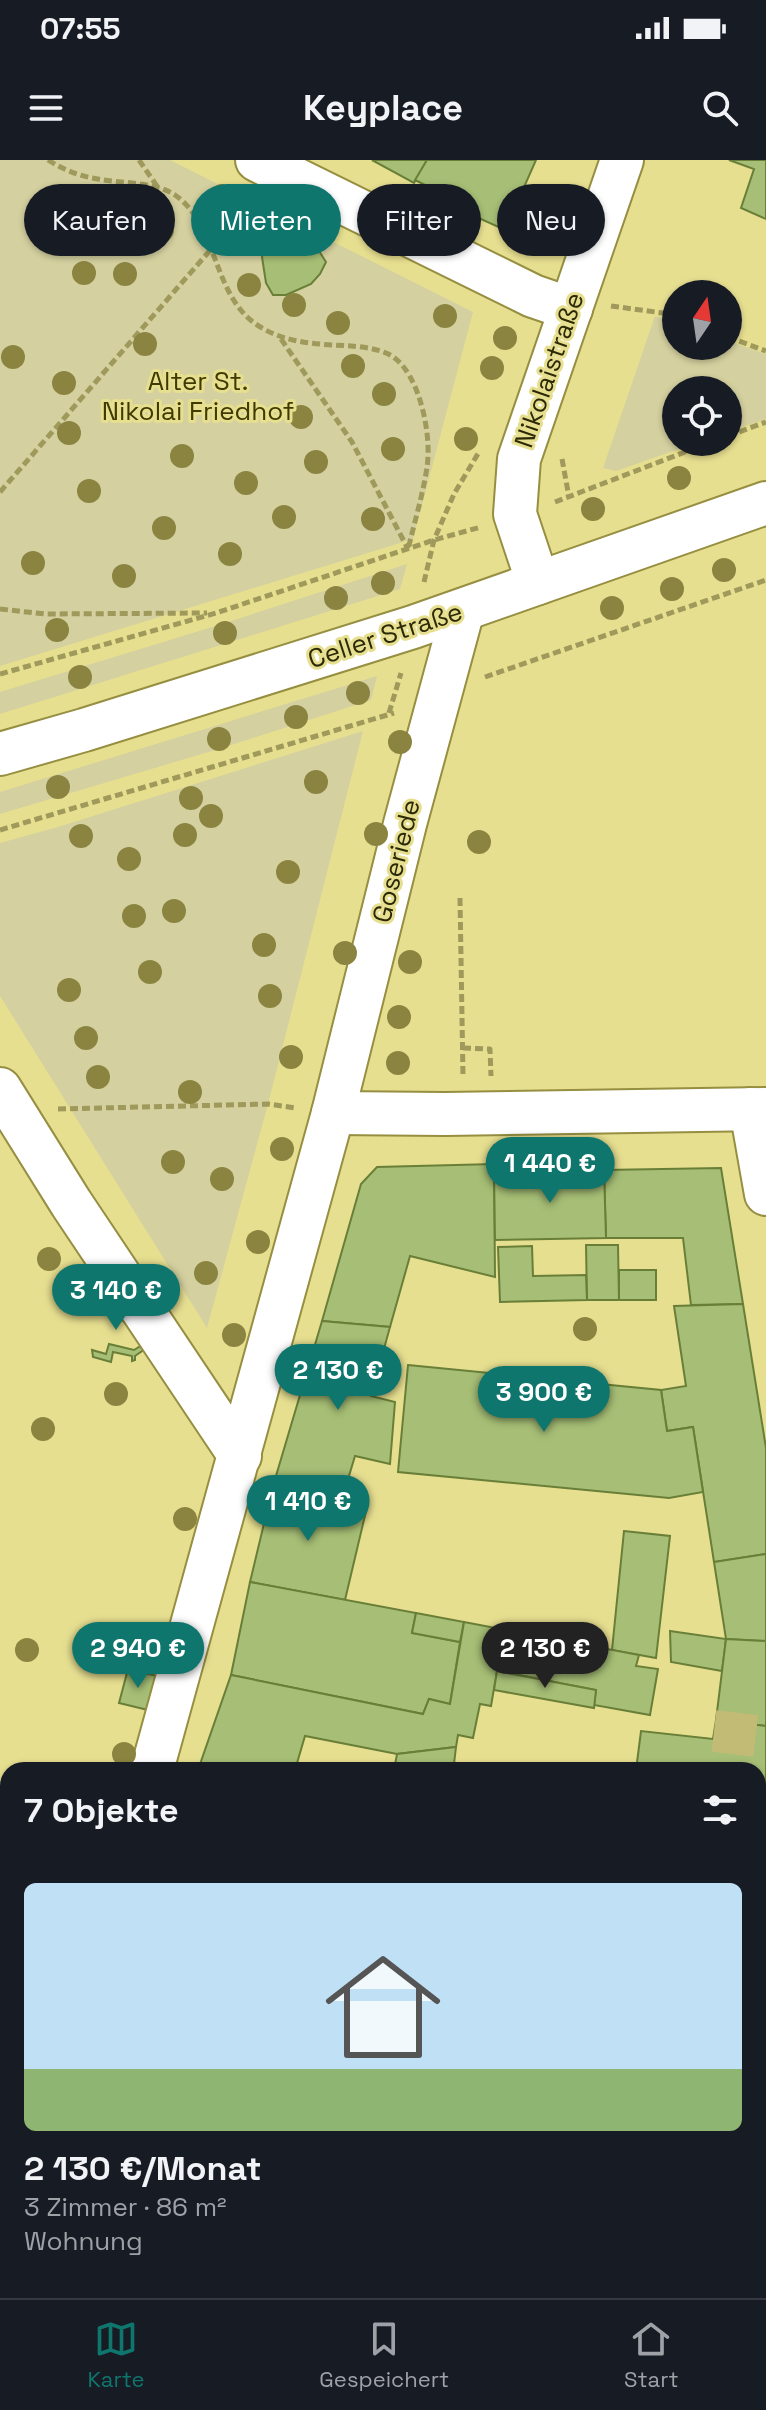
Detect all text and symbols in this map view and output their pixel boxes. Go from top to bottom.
text: 07:55 [40,9,120,48]
text: Keyplace [303,85,463,131]
icon: menu [24,86,68,130]
icon: search [698,86,742,130]
chip: Kaufen [24,184,175,256]
chip: Mieten [191,184,341,256]
chip: Filter [357,184,481,256]
chip: Neu [497,184,605,256]
north arrow [662,280,742,360]
map controls [662,280,742,456]
street label: Nikolaistraße [507,288,591,452]
park label: Alter St. Nikolai Friedhof [102,364,294,428]
button: locate [662,376,742,456]
street label: Celler Straße [303,594,467,676]
street label: Goseriede [364,796,428,926]
pin: 1 440 € [476,1137,624,1205]
text: 1 440 € [504,1146,596,1180]
pin: 3 140 € [42,1264,190,1332]
text: 3 140 € [70,1273,162,1307]
pin: 2 130 € [264,1344,412,1412]
text: 2 130 € [293,1353,383,1387]
pin: 3 900 € [470,1366,618,1434]
text: 3 900 € [496,1375,592,1409]
pin: 1 410 € [234,1475,382,1543]
text: 1 410 € [265,1484,351,1518]
pin: 2 940 € [64,1622,212,1690]
pin: 2 130 € [471,1622,619,1690]
text: 2 940 € [90,1631,186,1665]
text: 2 130 € [500,1631,590,1665]
icon: filters [698,1788,742,1832]
text: 7 Objekte [24,1789,179,1832]
icon: home [311,1935,455,2079]
text: 2 130 €/Monat [24,2147,261,2190]
text: 3 Zimmer · 86 m² [24,2190,227,2224]
text: Wohnung [24,2224,143,2258]
tab: Karte [87,2317,145,2393]
tab: Gespeichert [319,2317,449,2393]
tab: Start [624,2317,679,2393]

